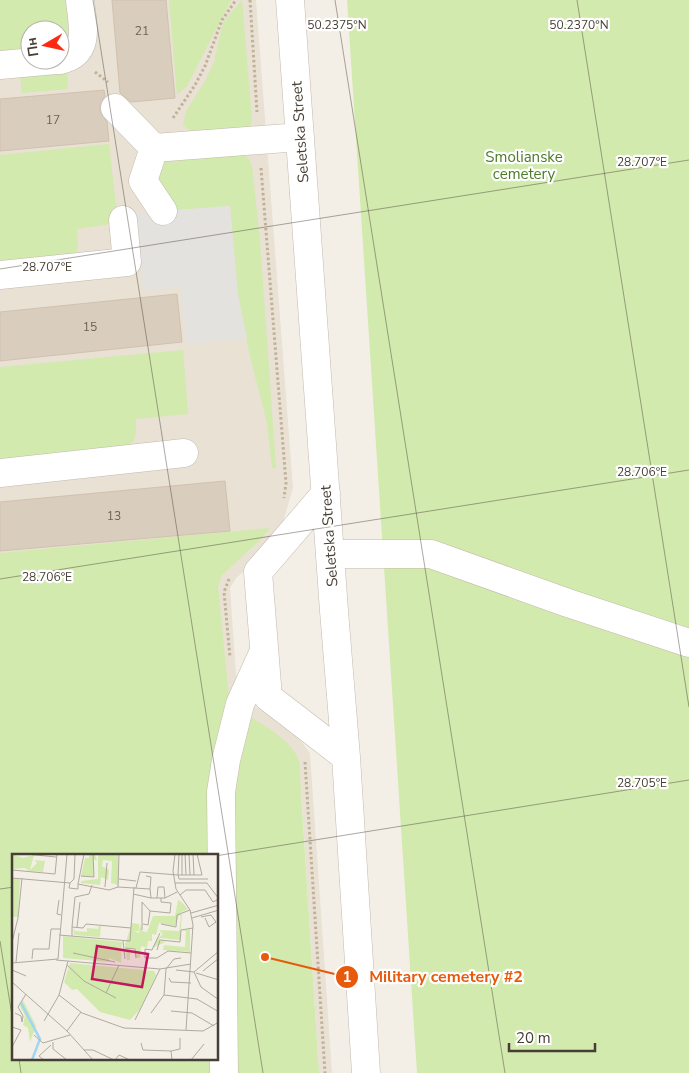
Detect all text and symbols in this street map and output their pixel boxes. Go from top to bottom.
text: 50.2375°N [307,17,367,33]
text: 50.2370°N [549,17,609,33]
north arrow [20,20,70,70]
house number: 21 [135,23,149,39]
text: Пн [22,36,44,58]
street label: Seletska Street [286,80,314,184]
house number: 17 [46,112,60,128]
park label: Smolianske cemetery [485,147,563,184]
text: 28.707°E [617,154,667,170]
text: 28.707°E [22,259,72,275]
house number: 15 [83,319,97,335]
text: 28.706°E [617,464,667,480]
street label: Seletska Street [315,484,343,588]
house number: 13 [107,508,121,524]
text: 28.706°E [22,569,72,585]
text: 28.705°E [617,775,667,791]
inset map [12,854,219,1060]
callout: Military cemetery #2 [335,961,533,992]
text: Military cemetery #2 [369,966,523,988]
text: 1 [342,967,352,987]
scale bar [509,1020,595,1052]
text: 20 m [516,1028,551,1048]

